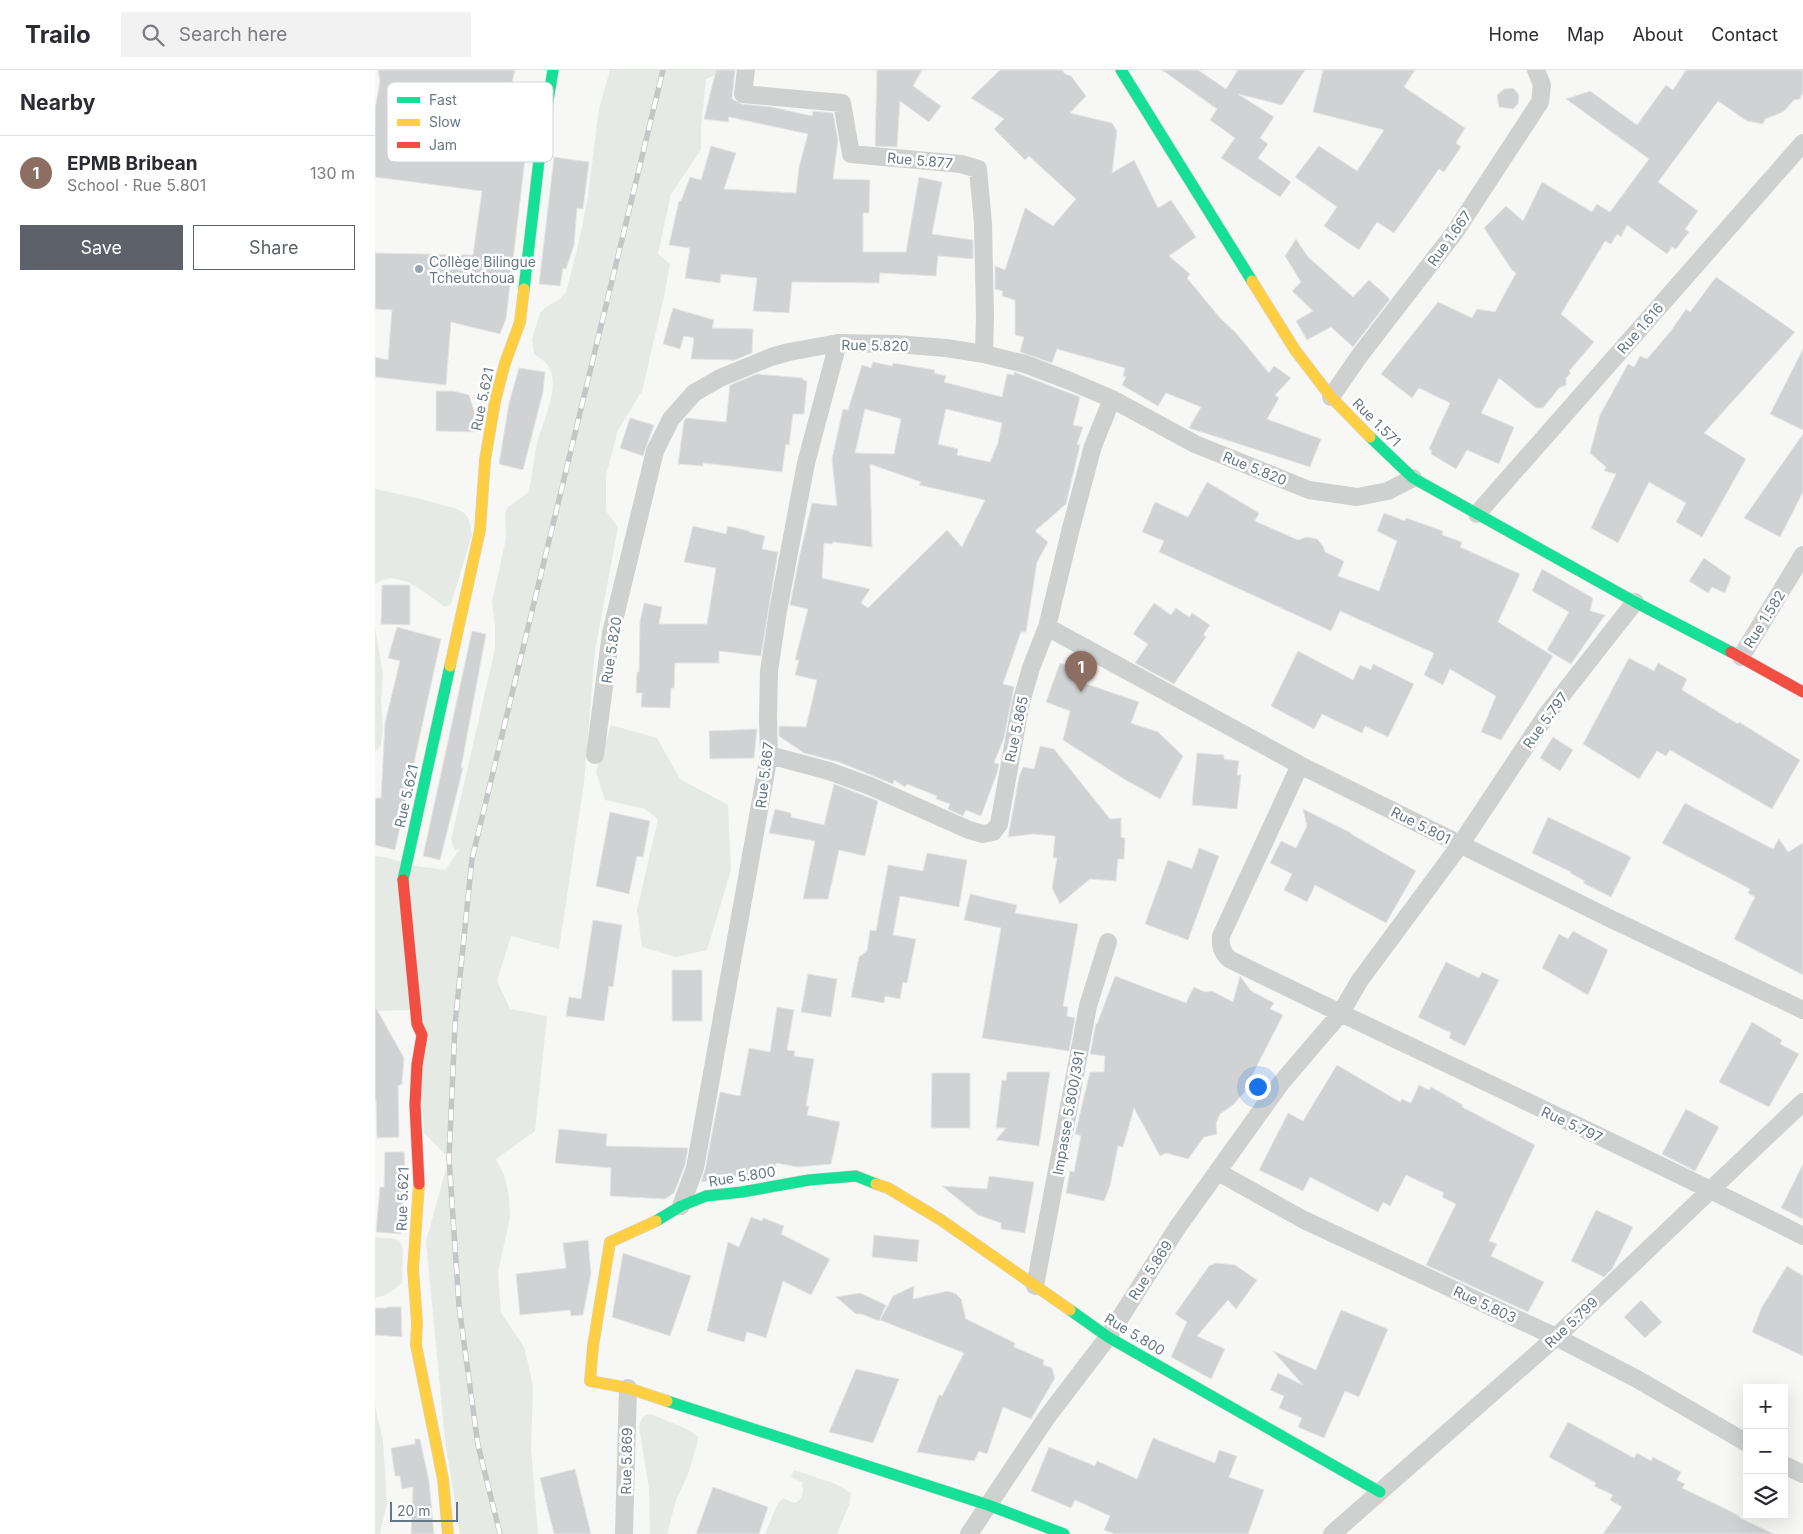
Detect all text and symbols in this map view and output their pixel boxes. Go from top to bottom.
search box [121,12,471,57]
text: Trailo [25,20,91,49]
icon: search [139,21,167,49]
text: Search here [179,23,287,46]
text: Home [1489,24,1539,45]
text: Map [1567,24,1604,45]
text: About [1632,24,1683,45]
text: Contact [1711,24,1778,45]
legend [387,82,553,162]
text: Nearby [20,90,95,115]
text: Fast [429,91,457,108]
text: Slow [429,113,461,130]
text: Jam [429,136,457,153]
street label: Rue 5.877 [886,149,954,171]
text: EPMB Bribean [67,152,198,175]
text: 1 [33,163,39,183]
text: 130 m [310,163,355,183]
text: School · Rue 5.801 [67,175,206,195]
street label: Rue 1.667 [1423,207,1475,269]
button: Save [20,225,183,270]
button: Share [193,225,355,270]
place label: Collège Bilingue Tcheutchoua [429,253,536,286]
marker: Collège Bilingue Tcheutchoua [413,263,425,275]
street label: Rue 1.616 [1613,299,1667,357]
street label: Rue 5.820 [841,336,909,354]
street label: Rue 5.621 [467,366,497,432]
street label: Rue 1.571 [1349,394,1405,450]
street label: Rue 5.820 [1221,448,1289,488]
street label: Rue 1.582 [1740,587,1788,651]
street label: Rue 5.820 [597,615,625,685]
pin: 1 [1065,651,1097,692]
street label: Rue 5.797 [1519,688,1571,751]
street label: Rue 5.865 [1001,694,1031,764]
street label: Rue 5.867 [752,741,776,809]
street label: Rue 5.621 [391,763,421,829]
street label: Rue 5.801 [1388,803,1454,847]
street label: Impasse 5.800/391 [1049,1050,1087,1176]
your location [1245,1074,1271,1100]
street label: Rue 5.797 [1539,1102,1605,1146]
street label: Rue 5.800 [707,1162,777,1190]
street label: Rue 5.621 [392,1167,412,1231]
street label: Rue 5.869 [1125,1237,1175,1303]
street label: Rue 5.803 [1451,1282,1519,1326]
street label: Rue 5.799 [1541,1293,1601,1351]
street label: Rue 5.800 [1102,1309,1168,1359]
map controls [1743,1384,1788,1519]
button: + [1743,1384,1788,1429]
street label: Rue 5.869 [617,1427,635,1495]
button: − [1743,1429,1788,1474]
button: layers [1743,1474,1788,1519]
scale bar [390,1499,457,1522]
text: 20 m [397,1502,431,1519]

